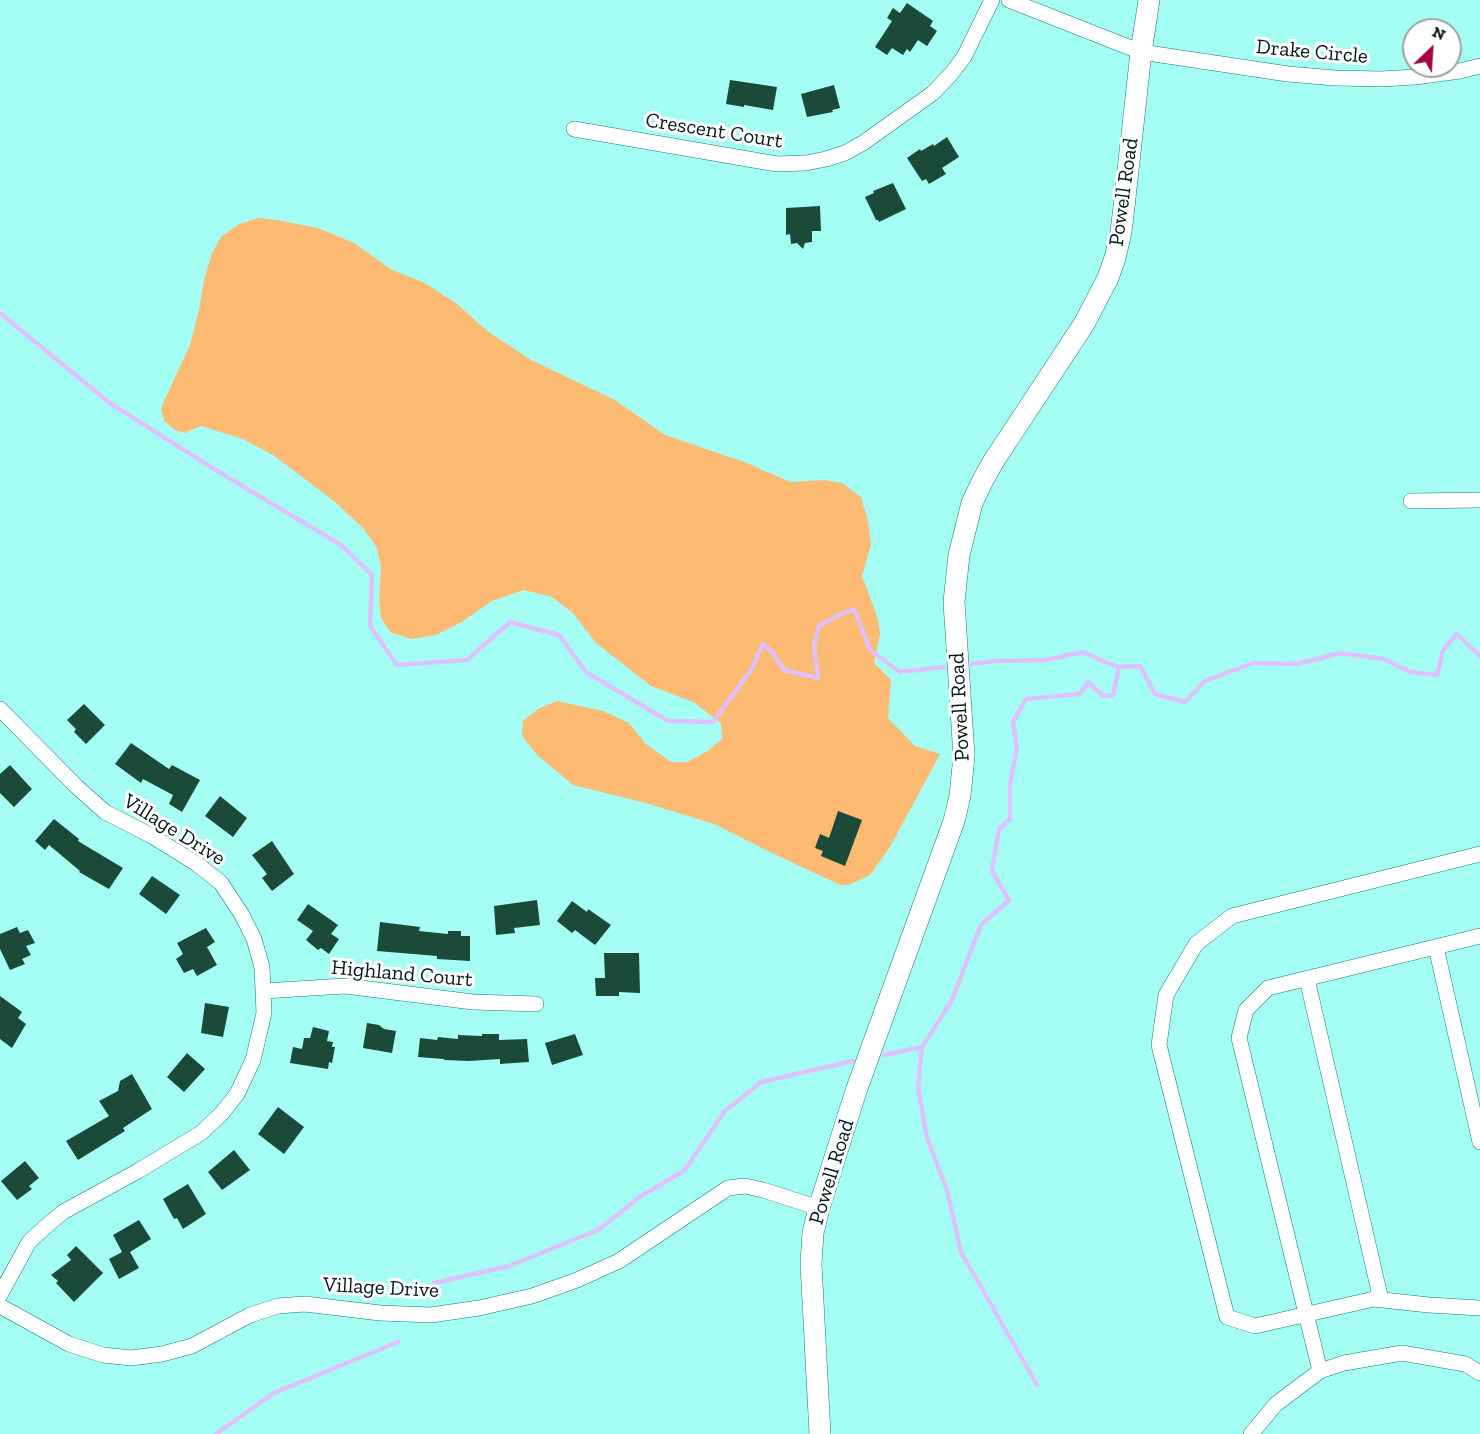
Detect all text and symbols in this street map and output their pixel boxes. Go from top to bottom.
north arrow [1402,18,1462,78]
text: N [1429,22,1448,44]
street label: Drake Circle [1255,35,1369,69]
street label: Crescent Court [644,108,784,154]
street label: Powell Road [1104,136,1144,248]
street label: Powell Road [945,652,975,762]
street label: Village Drive [118,789,230,871]
street label: Highland Court [330,955,474,993]
street label: Powell Road [804,1116,860,1228]
street label: Village Drive [322,1272,440,1304]

